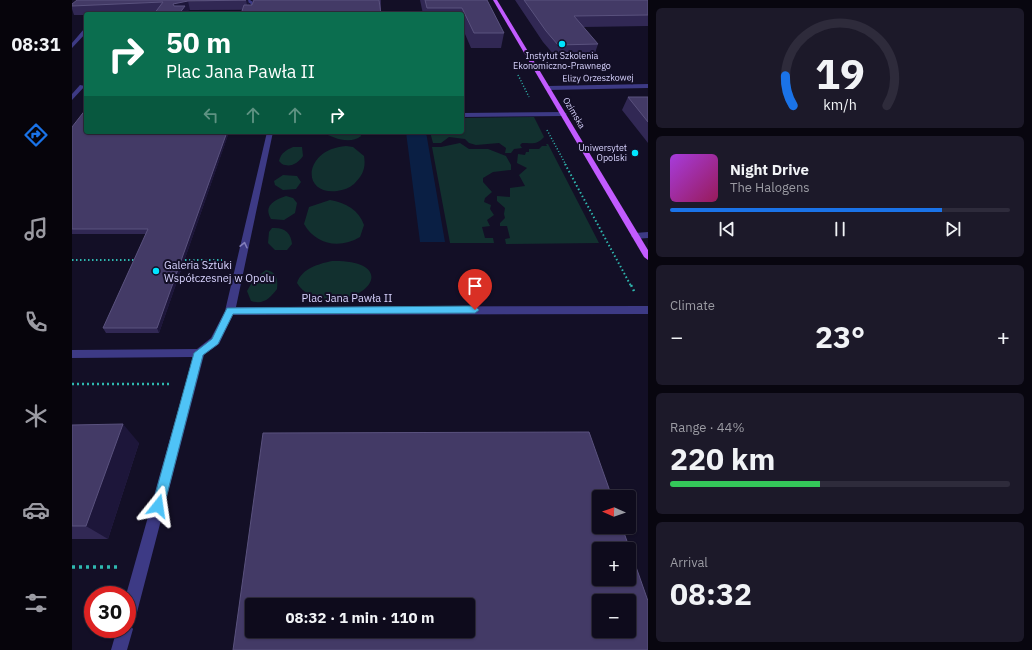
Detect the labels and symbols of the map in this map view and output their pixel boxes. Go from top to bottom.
marker: Instytut Szkolenia Ekonomiczno-Prawnego [557,39,567,49]
place label: Instytut Szkolenia Ekonomiczno-Prawnego [513,50,611,71]
street label: Elizy Orzeszkowej [562,71,634,84]
street label: Ozimska [561,95,588,131]
place label: Uniwersytet Opolski [578,142,627,163]
marker: Uniwersytet Opolski [630,148,640,158]
one-way arrow [240,242,248,249]
place label: Galeria Sztuki Współczesnej w Opolu [164,258,275,285]
marker: Galeria Sztuki Współczesnej w Opolu [151,266,161,276]
pin [458,269,492,310]
street label: Plac Jana Pawła II [301,291,393,305]
position arrow [137,485,179,527]
north arrow [592,490,636,534]
speed limit sign: 30 [84,586,136,638]

